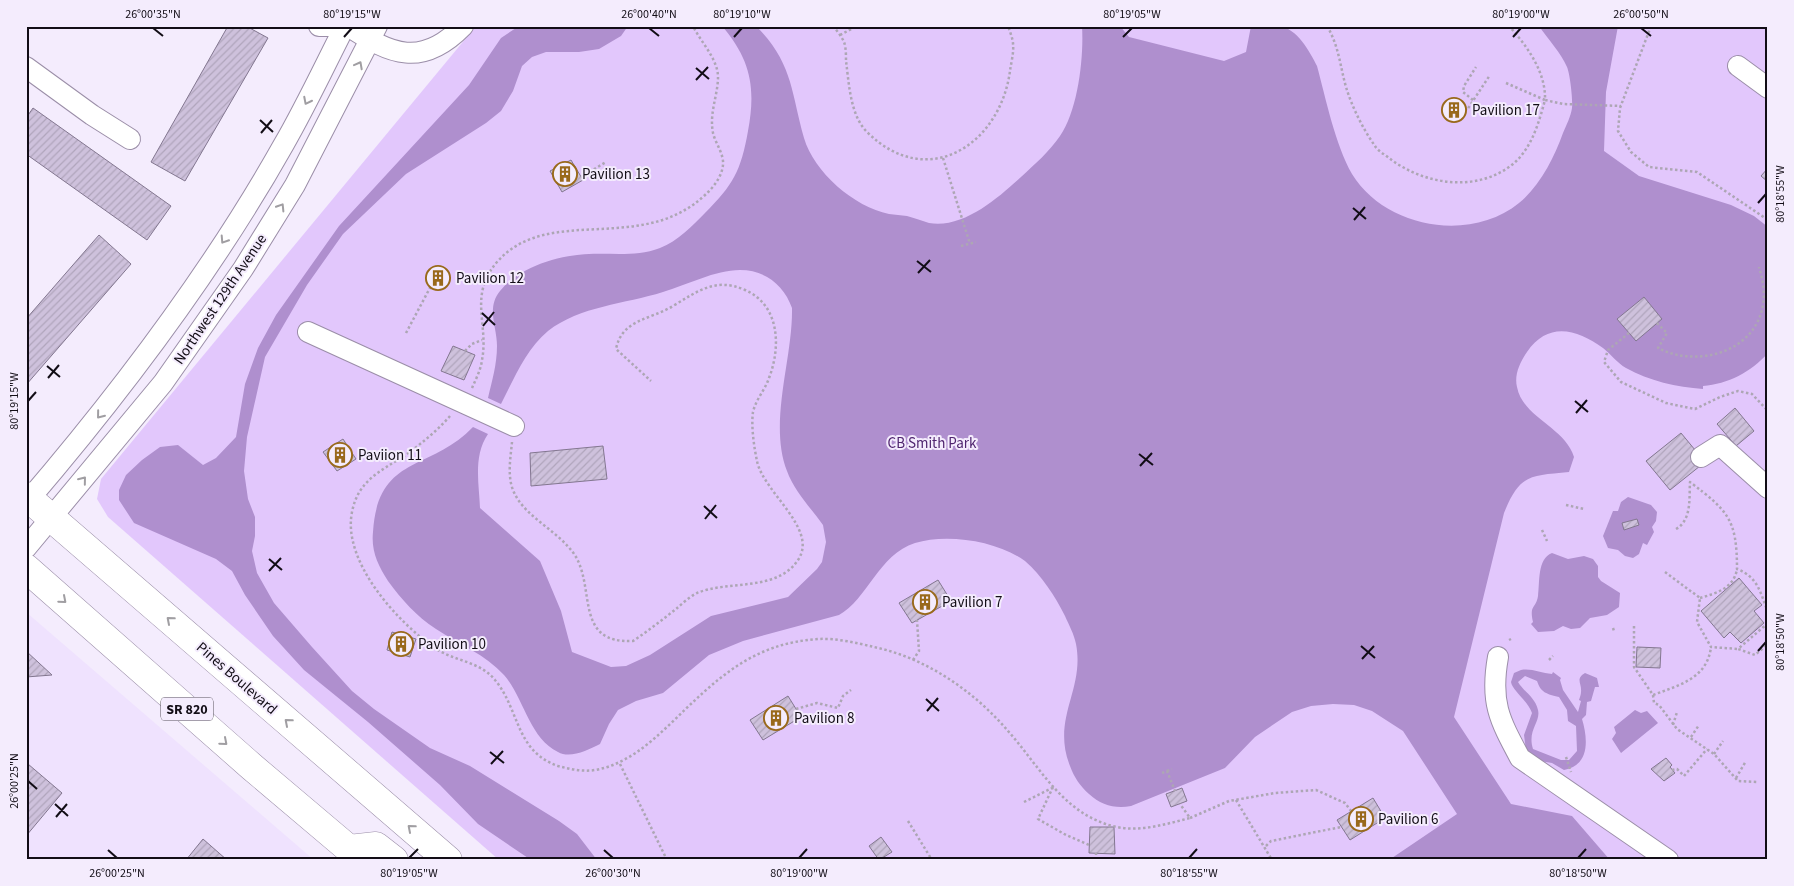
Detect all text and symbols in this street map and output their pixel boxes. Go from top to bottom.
text: 26°00'35"N [125,6,181,23]
text: 80°19'15"W [323,6,381,23]
text: 26°00'40"N [621,6,677,23]
text: 80°19'10"W [713,6,771,23]
text: 80°19'05"W [1103,6,1161,23]
text: 80°19'00"W [1492,6,1550,23]
text: 26°00'50"N [1613,6,1669,23]
one-way arrow [353,61,363,70]
one-way arrow [303,95,313,104]
building icon: Pavilion 17 [1441,97,1467,123]
place label: Pavilion 17 [1472,100,1540,121]
building icon: Pavilion 13 [552,161,578,187]
place label: Pavilion 13 [582,164,650,185]
text: 80°18'55"W [1772,165,1789,223]
one-way arrow [275,204,285,213]
street label: Northwest 129th Avenue [169,230,272,369]
one-way arrow [221,235,230,244]
building icon: Pavilion 12 [425,265,451,291]
place label: Pavilion 12 [456,268,524,289]
text: 80°19'15"W [6,372,23,430]
one-way arrow [97,409,106,418]
park label: CB Smith Park [888,433,977,454]
building icon: Paviion 11 [327,442,353,468]
place label: Paviion 11 [358,445,422,466]
one-way arrow [78,477,87,486]
building icon: Pavilion 7 [912,589,938,615]
place label: Pavilion 7 [942,592,1002,613]
one-way arrow [57,594,66,603]
text: 80°18'50"W [1772,613,1789,671]
one-way arrow [166,616,175,625]
building icon: Pavilion 10 [388,631,414,657]
place label: Pavilion 10 [418,634,486,655]
street label: Pines Boulevard [192,637,282,720]
road number: SR 820 [161,698,213,721]
building icon: Pavilion 8 [763,705,789,731]
place label: Pavilion 8 [794,708,854,729]
one-way arrow [285,719,294,728]
one-way arrow [219,736,228,745]
text: 26°00'25"N [6,753,23,809]
building icon: Pavilion 6 [1348,806,1374,832]
place label: Pavilion 6 [1378,809,1438,830]
one-way arrow [408,825,417,834]
text: 26°00'25"N [89,865,145,882]
text: 80°19'05"W [380,865,438,882]
text: 26°00'30"N [585,865,641,882]
text: 80°19'00"W [770,865,828,882]
text: 80°18'55"W [1160,865,1218,882]
text: 80°18'50"W [1549,865,1607,882]

